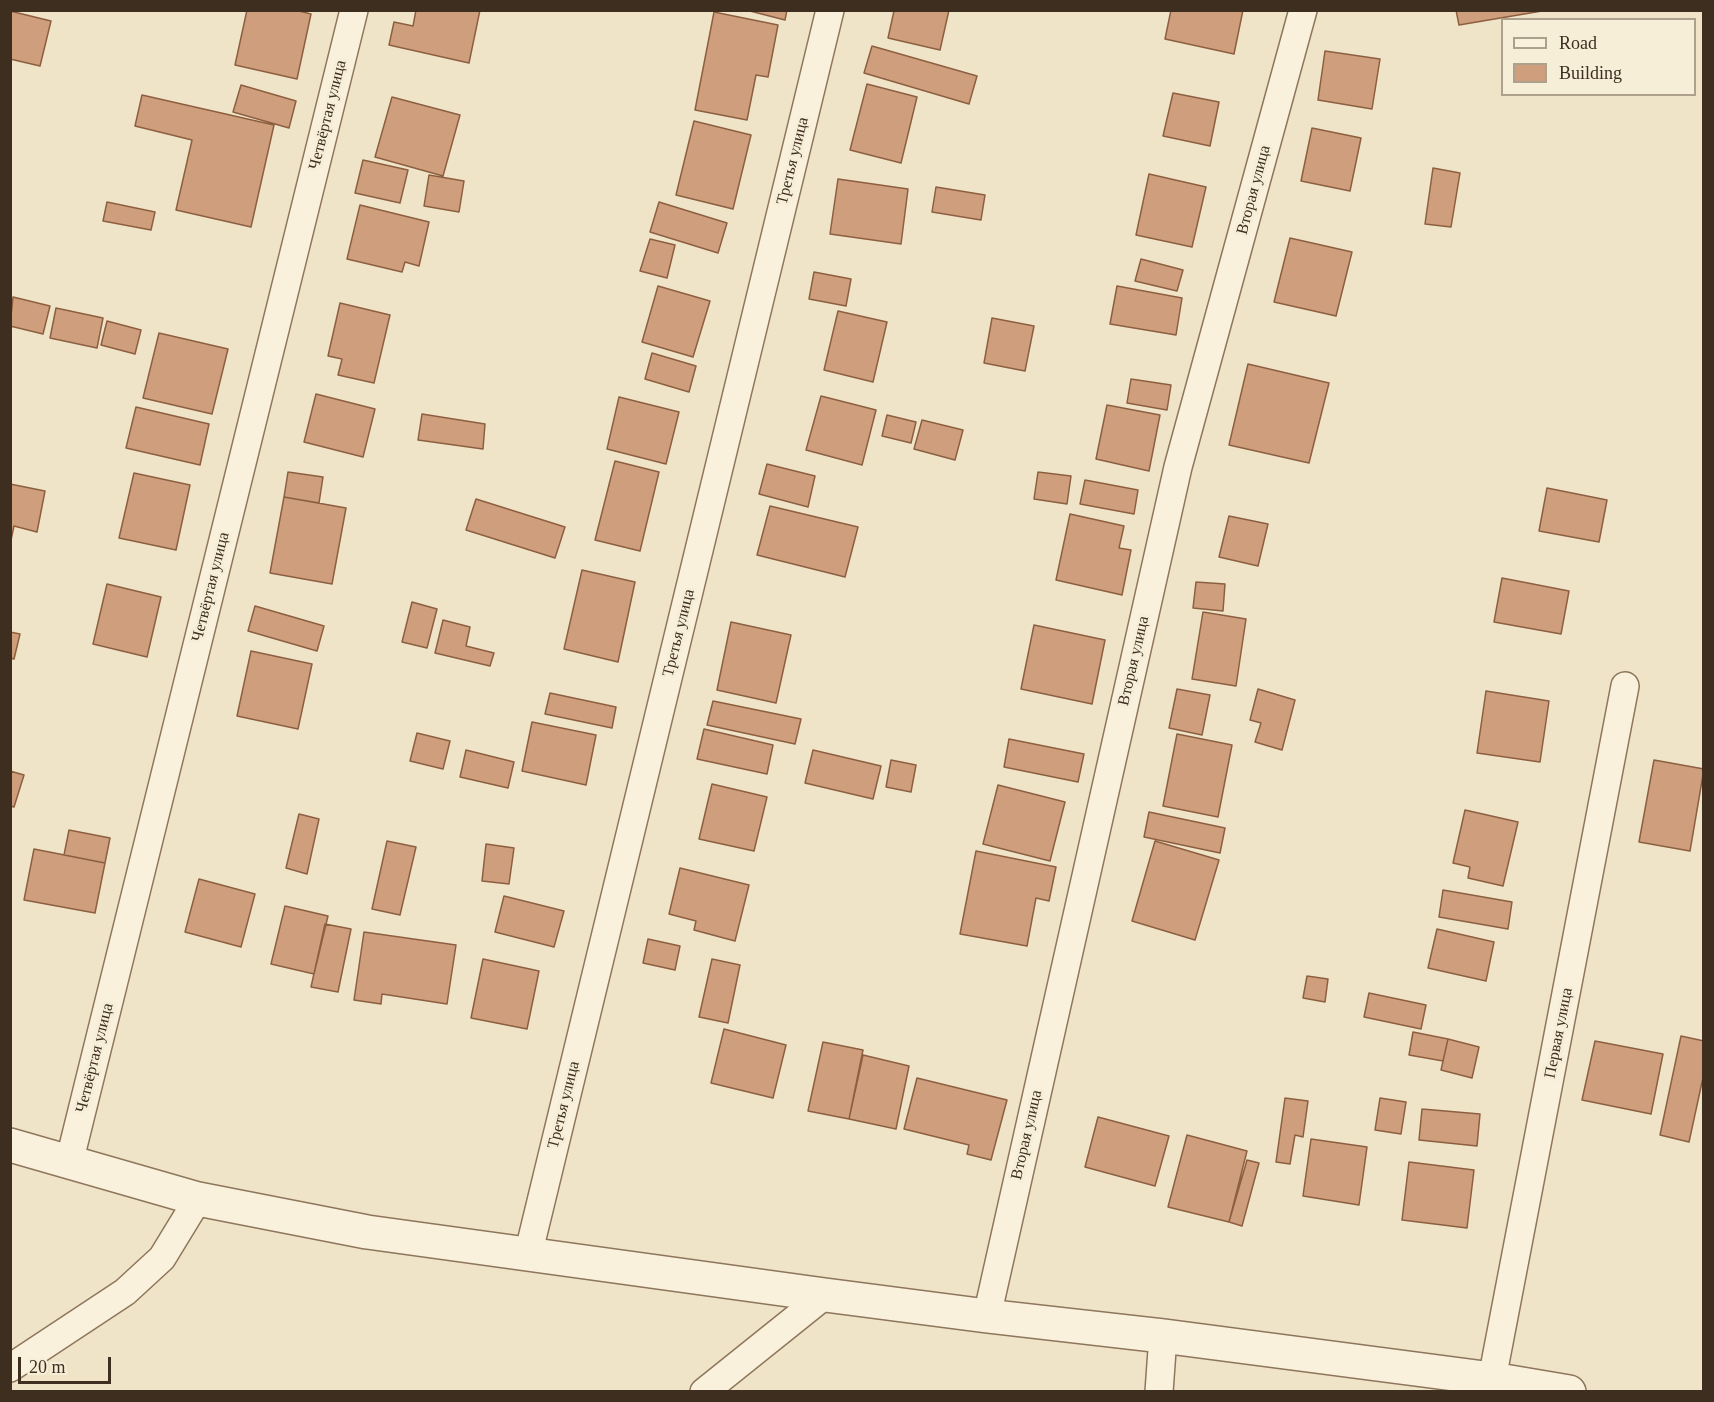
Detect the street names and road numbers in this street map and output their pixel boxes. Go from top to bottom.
street label: Четвёртая улица [305,58,351,172]
street label: Третья улица [773,115,813,207]
street label: Вторая улица [1233,143,1275,237]
street label: Четвёртая улица [188,530,234,644]
street label: Третья улица [659,587,699,679]
street label: Вторая улица [1114,614,1154,708]
street label: Первая улица [1541,986,1577,1080]
street label: Четвёртая улица [72,1001,118,1115]
street label: Третья улица [544,1059,584,1151]
street label: Вторая улица [1007,1088,1047,1182]

